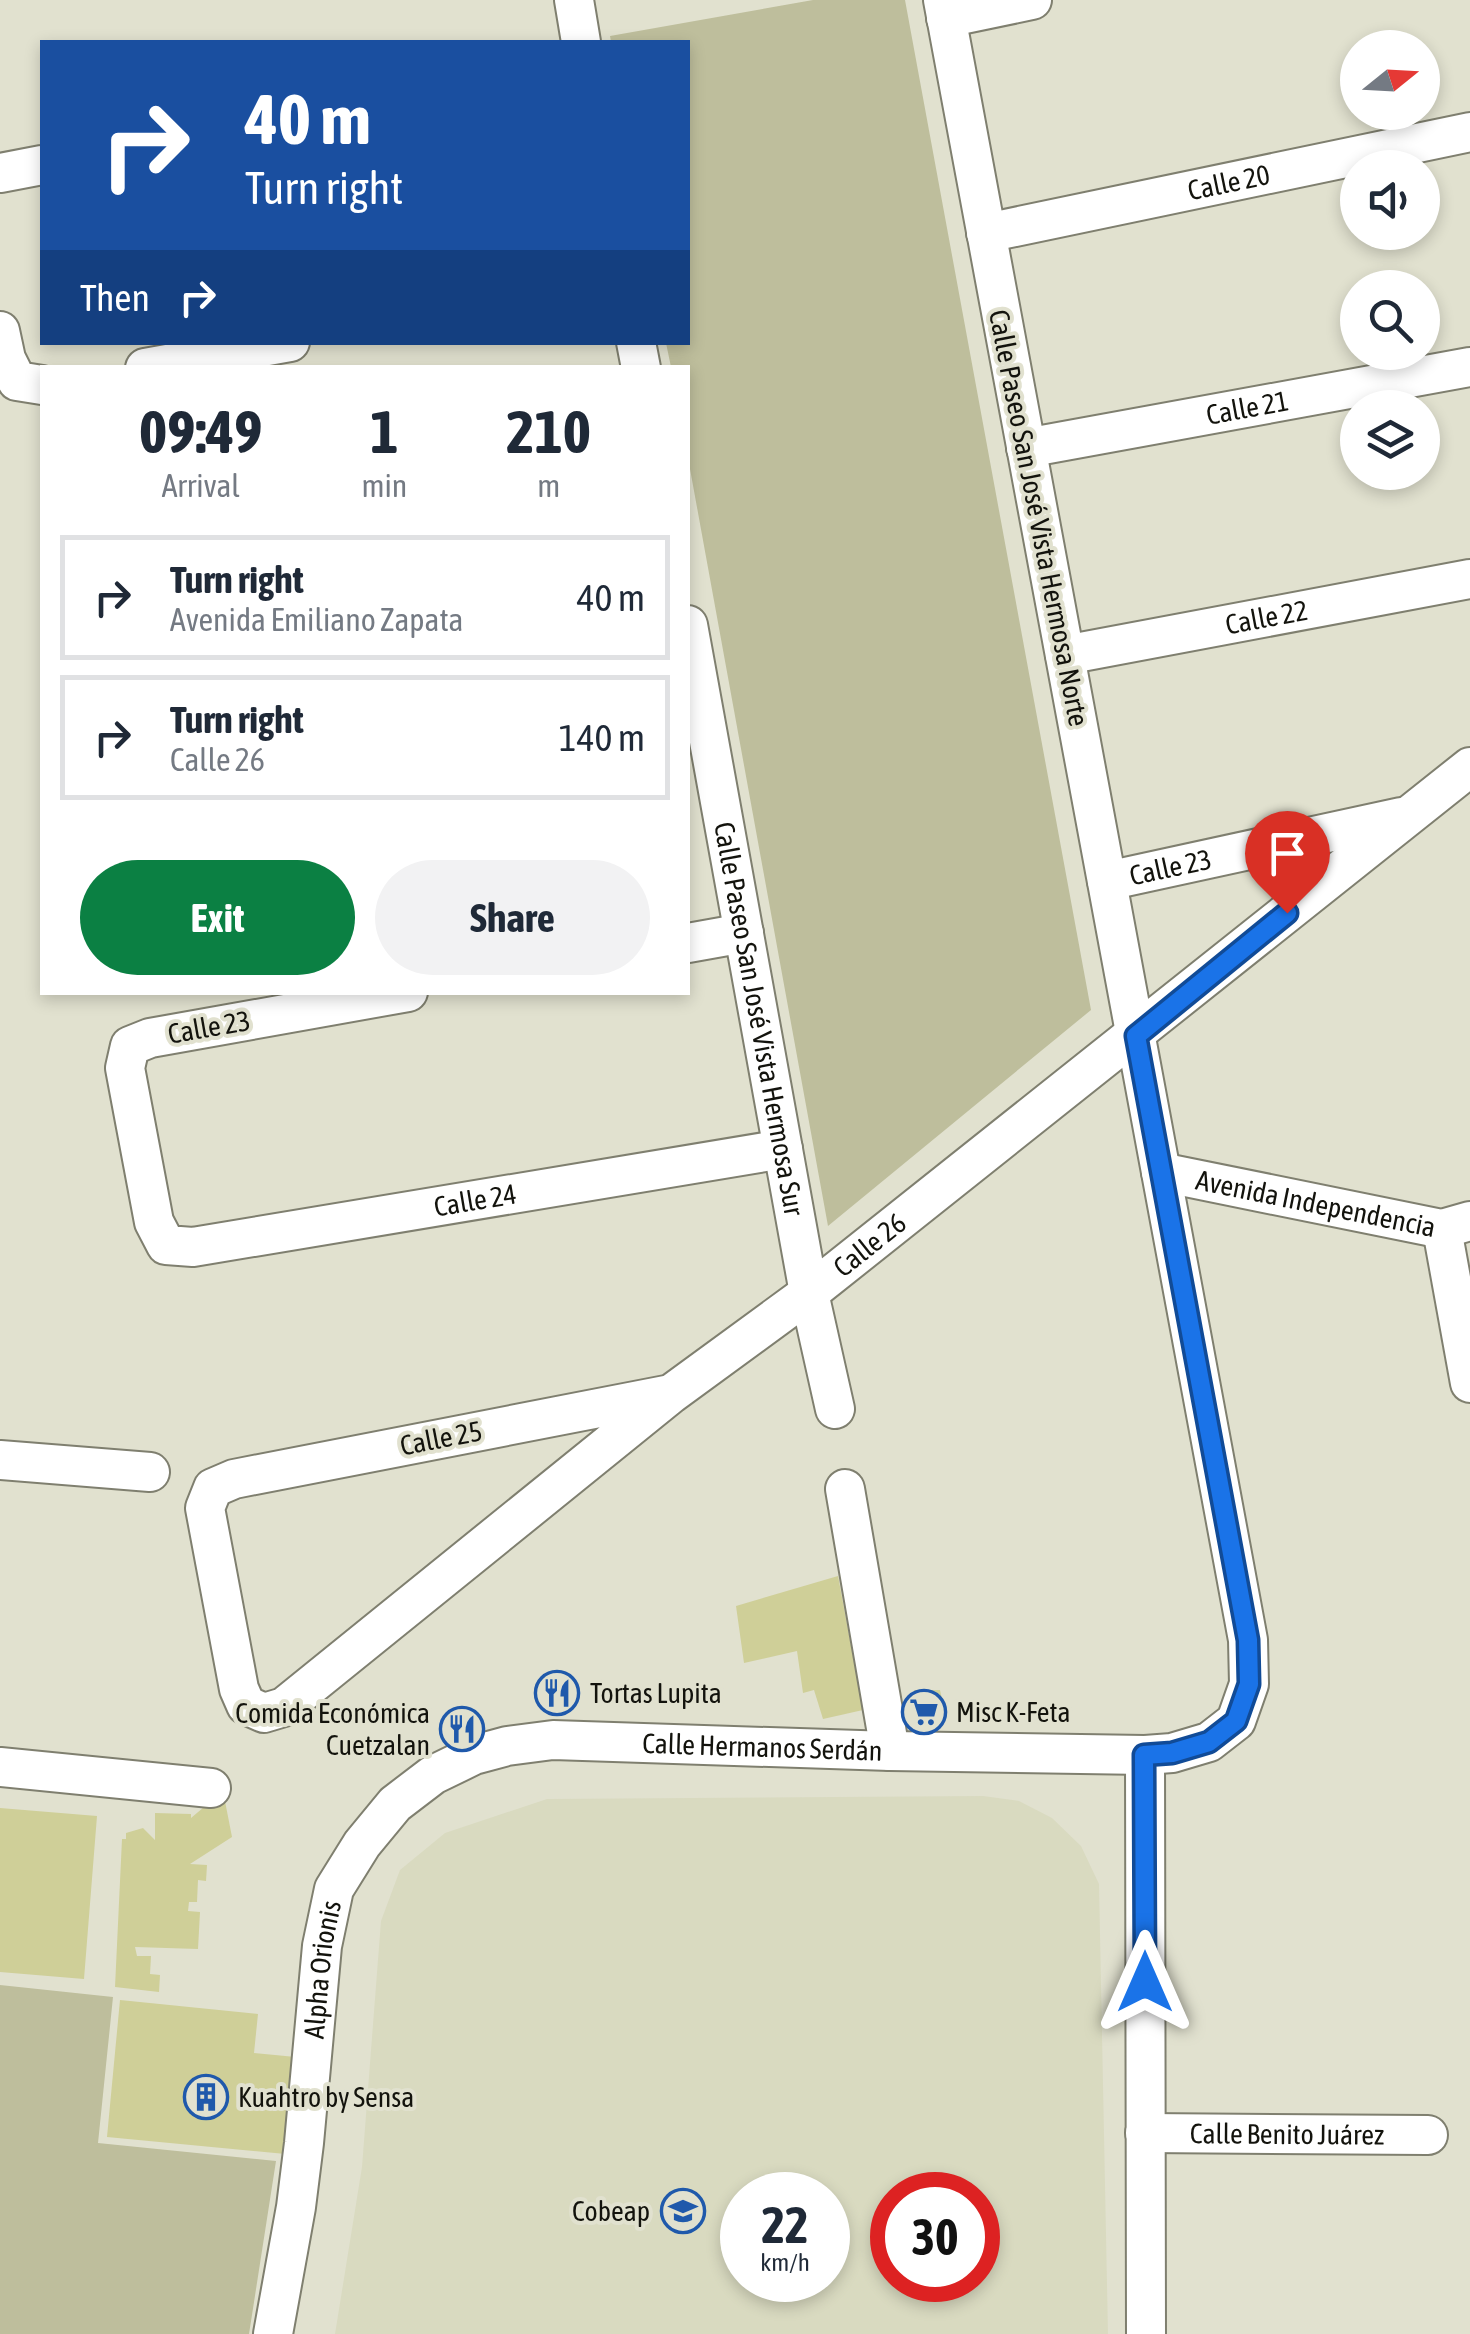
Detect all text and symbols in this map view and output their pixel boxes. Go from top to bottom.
north arrow [1340,30,1440,130]
map controls [1340,30,1440,490]
text: 40 m [245,79,371,159]
icon: right [80,80,210,210]
button: sound [1340,150,1440,250]
street label: Calle 20 [1185,158,1273,206]
text: Turn right [245,162,403,214]
icon: right [170,270,225,325]
button: search [1340,270,1440,370]
text: Then [80,276,150,319]
street label: Calle Paseo San José Vista Hermosa Norte [983,307,1095,729]
street label: Calle 21 [1204,384,1291,431]
button: layers [1340,390,1440,490]
text: 09:49 [139,397,262,466]
text: 1 [370,397,399,466]
text: 210 [506,397,591,466]
text: Arrival [162,467,240,504]
text: min [361,467,407,504]
text: m [537,467,560,504]
text: Turn right [170,558,304,601]
icon: right [85,570,140,625]
text: 40 m [577,576,645,619]
street label: Calle 22 [1223,594,1310,641]
text: Avenida Emiliano Zapata [170,601,464,638]
text: Turn right [170,698,304,741]
icon: right [85,710,140,765]
text: 140 m [559,716,645,759]
text: Calle 26 [170,741,265,778]
pin [1245,811,1330,914]
street label: Calle Paseo San José Vista Hermosa Sur [708,819,811,1219]
icon: arrive [1260,826,1315,881]
street label: Calle 23 [1127,843,1215,892]
button: Exit [80,860,355,975]
button: Share [375,860,650,975]
street label: Calle 23 [165,1004,253,1050]
street label: Avenida Independencia [1193,1164,1438,1243]
street label: Calle 24 [432,1178,519,1223]
street label: Calle 26 [827,1206,912,1283]
street label: Calle 25 [397,1414,485,1462]
restaurant icon: Tortas Lupita [534,1670,580,1716]
place label: Tortas Lupita [590,1677,722,1709]
supermarket icon: Misc K-Feta [901,1689,947,1735]
place label: Misc K-Feta [956,1696,1071,1728]
place label: Comida Económica Cuetzalan [235,1697,430,1761]
restaurant icon: Comida Económica Cuetzalan [439,1706,485,1752]
street label: Calle Hermanos Serdán [642,1727,883,1767]
street label: Alpha Orionis [298,1898,347,2040]
position arrow [1093,1930,1197,2034]
building icon: Kuahtro by Sensa [183,2074,229,2120]
place label: Kuahtro by Sensa [238,2081,414,2113]
street label: Calle Benito Juárez [1190,2117,1384,2151]
speed limit sign: 30 [870,2172,1000,2302]
school or university icon: Cobeap [660,2188,706,2234]
place label: Cobeap [572,2195,650,2227]
text: 22 [761,2196,808,2254]
text: km/h [760,2248,810,2276]

